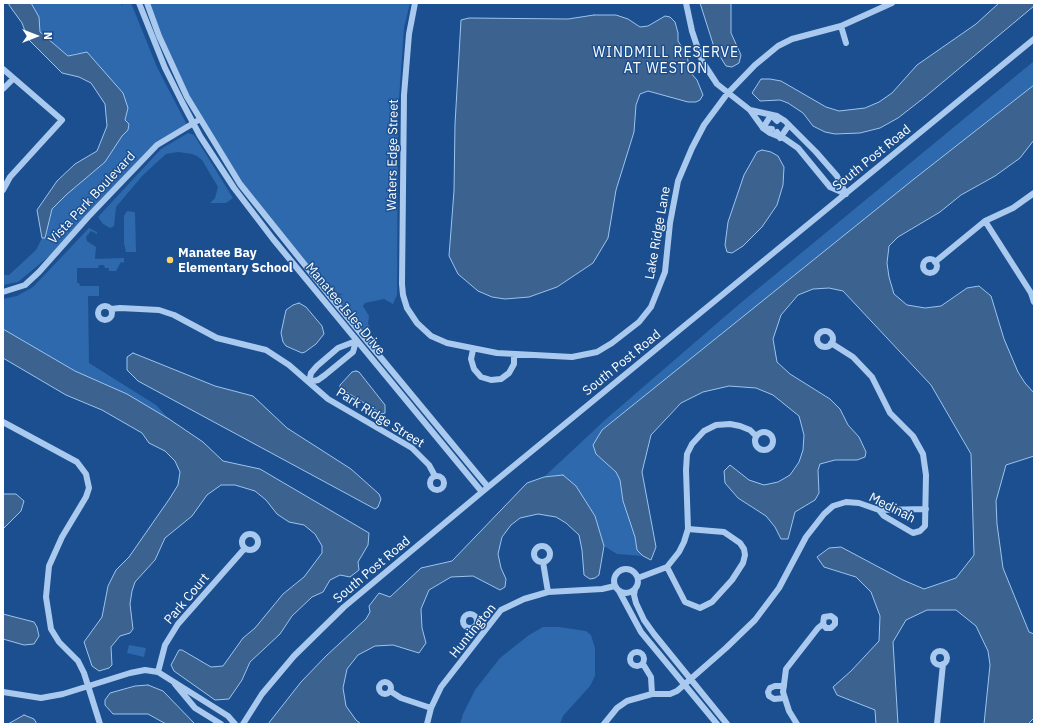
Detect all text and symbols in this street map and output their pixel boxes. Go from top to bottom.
north arrow [16,16,56,56]
text: N [41,32,55,40]
district label: WINDMILL RESERVE AT WESTON [593,45,739,78]
street label: Waters Edge Street [384,99,402,211]
street label: South Post Road [830,122,914,194]
street label: Vista Park Boulevard [45,149,139,247]
street label: Lake Ridge Lane [642,185,674,281]
place label: Manatee Bay Elementary School [178,245,293,276]
marker: Manatee Bay Elementary School [165,255,175,265]
street label: Manatee Isles Drive [302,260,388,358]
street label: South Post Road [580,327,664,399]
street label: Park Ridge Street [333,385,427,451]
street label: Medinah [866,490,918,526]
street label: South Post Road [330,533,414,607]
street label: Park Court [161,570,213,628]
street label: Huntington [446,601,500,661]

